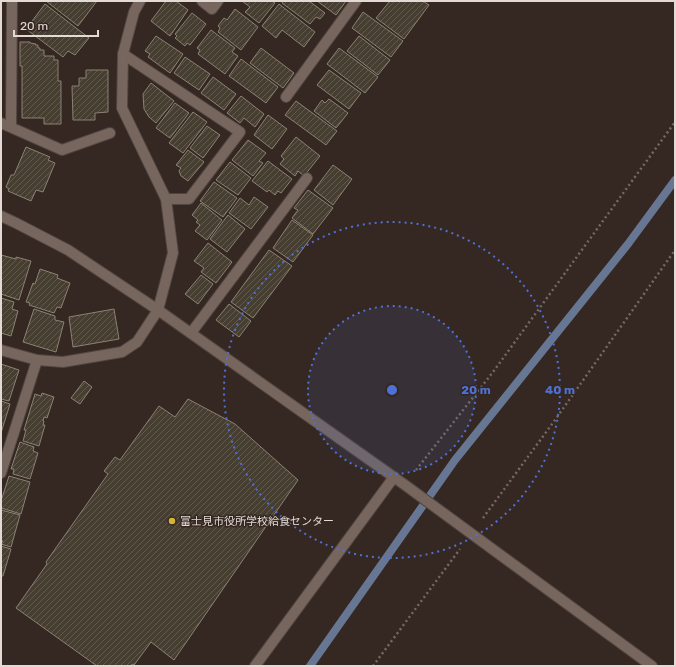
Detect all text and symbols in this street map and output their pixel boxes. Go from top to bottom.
scale bar [14,12,98,38]
text: 20 m [20,19,48,33]
centre of rings [385,383,399,397]
text: 20 m [461,383,491,397]
text: 40 m [545,383,575,397]
place label: 富士見市役所学校給食センター [180,515,334,528]
marker: 富士見市役所学校給食センター [167,516,177,526]

